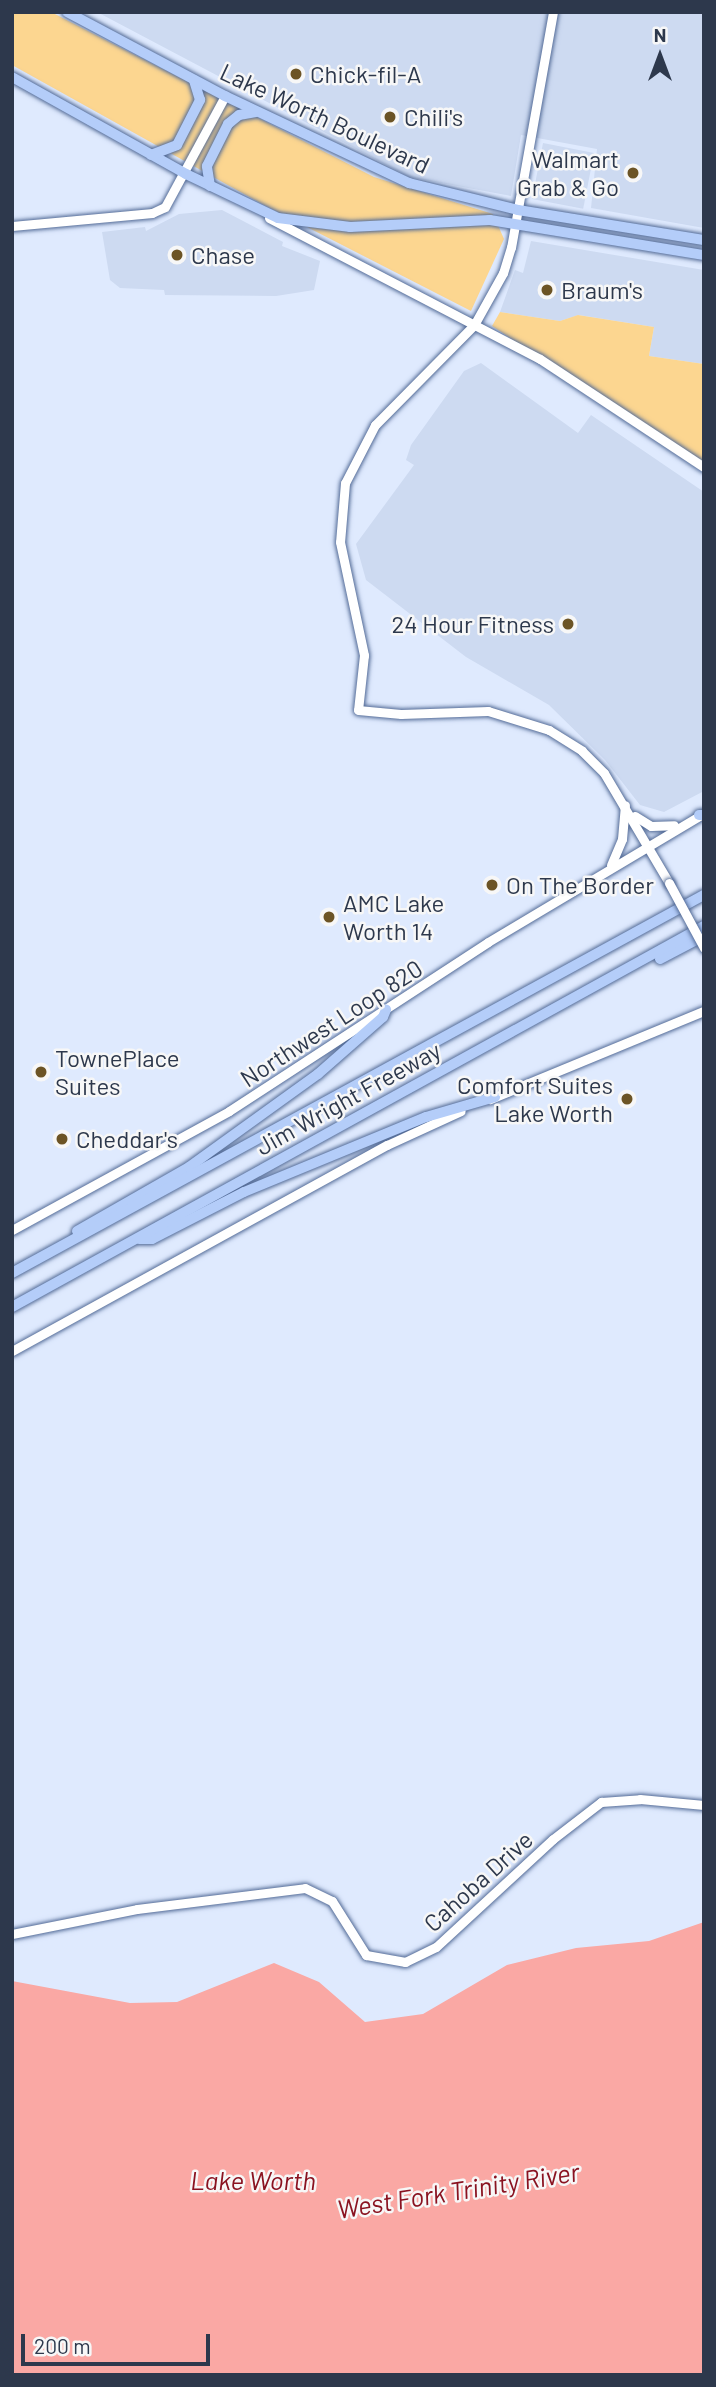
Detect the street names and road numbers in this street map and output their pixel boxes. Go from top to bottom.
street label: Lake Worth Boulevard [216,57,434,179]
street label: Northwest Loop 820 [235,953,427,1093]
street label: Jim Wright Freeway [250,1035,446,1161]
street label: Cahoba Drive [418,1825,538,1937]

